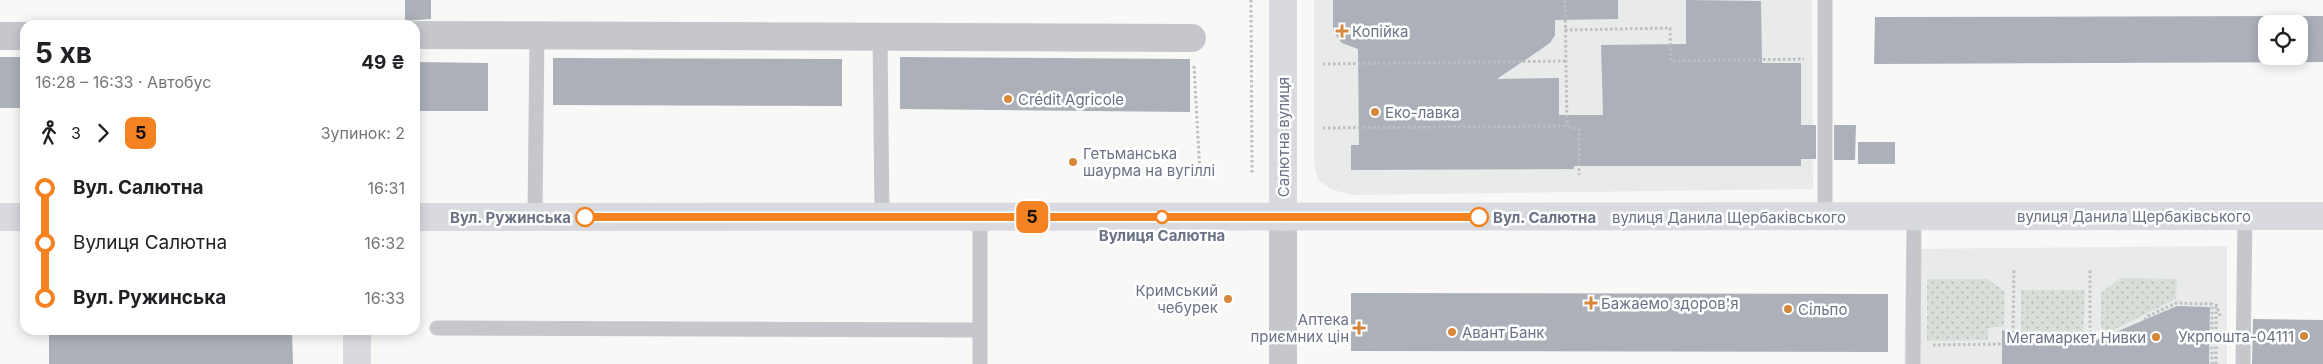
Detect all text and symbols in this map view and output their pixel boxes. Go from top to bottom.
map controls [2258,15,2308,65]
button: locate [2258,15,2308,65]
place label: Копійка [1352,22,1408,41]
marker: Копійка [1336,25,1348,37]
text: 5 хв [35,36,92,70]
text: 49 ₴ [361,51,405,74]
text: 16:28 – 16:33 · Автобус [35,72,211,92]
street label: Салютна вулиця [1274,77,1293,197]
place label: Crédit Agricole [1018,90,1124,109]
marker: Crédit Agricole [1002,93,1014,105]
place label: Еко-лавка [1385,103,1460,122]
marker: Еко-лавка [1369,106,1381,118]
icon: walk [35,119,63,147]
icon: forward [89,119,117,147]
text: 5 [135,122,146,143]
text: 3 [71,123,81,143]
text: Зупинок: 2 [321,123,405,143]
place label: Гетьманська шаурма на вугіллі [1083,144,1215,180]
marker: Гетьманська шаурма на вугіллі [1067,156,1079,168]
text: Вул. Салютна [73,176,204,199]
text: 16:31 [368,178,405,198]
line badge: 5 [1016,201,1048,233]
text: 5 [1026,206,1038,227]
marker: Вул. Ружинська [575,207,595,227]
marker: Вул. Салютна [1469,207,1489,227]
street label: вулиця Данила Щербаківського [2017,207,2251,226]
place label: Вул. Ружинська [450,208,571,227]
place label: Вул. Салютна [1493,208,1596,227]
street label: вулиця Данила Щербаківського [1612,208,1846,227]
marker: Вулиця Салютна [1155,210,1169,224]
place label: Вулиця Салютна [1099,226,1225,245]
text: Вулиця Салютна [73,231,227,254]
text: 16:32 [364,233,405,253]
place label: Кримський чебурек [1136,281,1218,317]
text: Вул. Ружинська [73,286,226,309]
text: 16:33 [364,288,405,308]
marker: Кримський чебурек [1222,293,1234,305]
place label: Бажаемо здоров'я [1601,294,1738,313]
marker: Бажаемо здоров'я [1585,297,1597,309]
place label: Сільпо [1798,300,1847,319]
marker: Сільпо [1782,303,1794,315]
place label: Аптека приємних цін [1250,310,1349,346]
marker: Аптека приємних цін [1353,322,1365,334]
place label: Авант Банк [1462,323,1544,342]
marker: Авант Банк [1446,326,1458,338]
place label: Укрпошта-04111 [2178,327,2294,346]
place label: Мегамаркет Нивки [2006,328,2146,347]
marker: Укрпошта-04111 [2298,330,2310,342]
marker: Мегамаркет Нивки [2150,331,2162,343]

